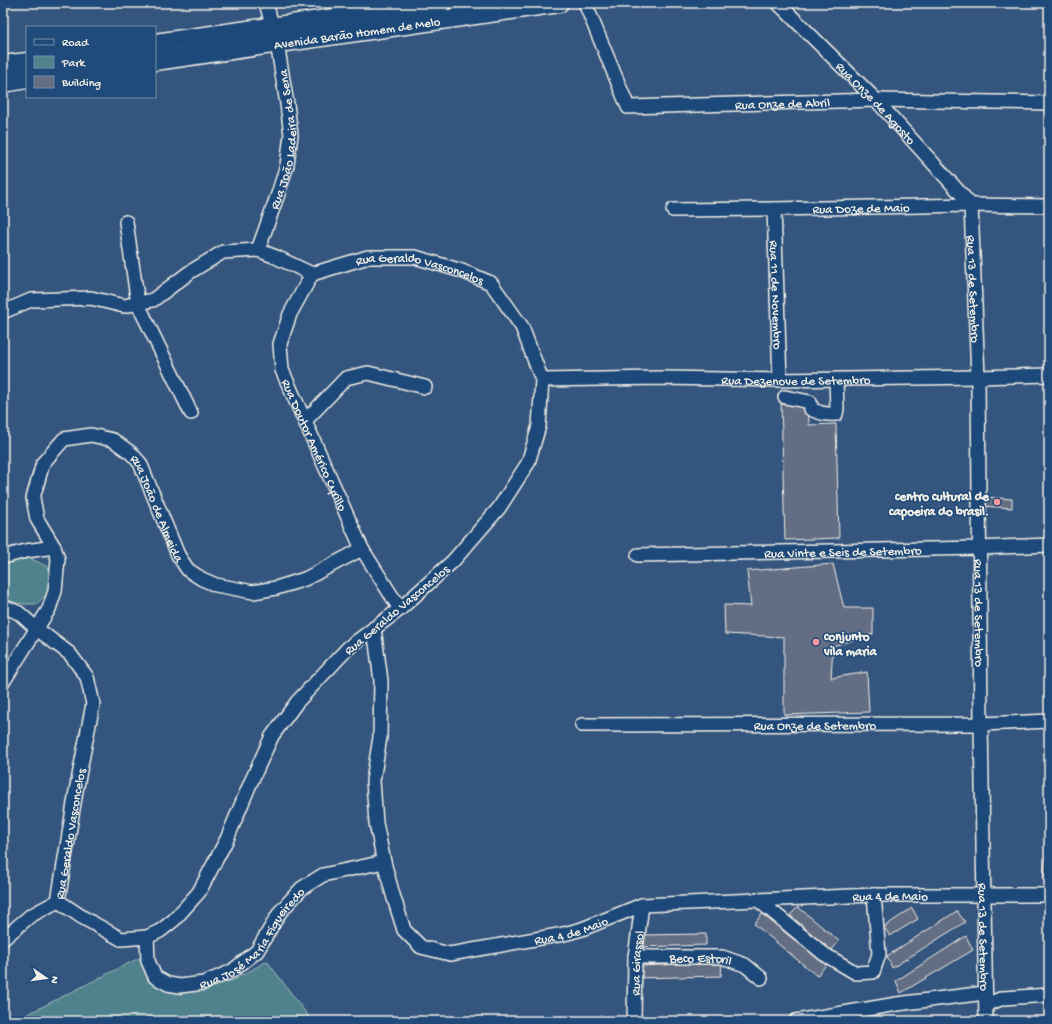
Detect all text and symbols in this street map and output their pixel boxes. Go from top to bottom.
street label: Avenida Barão Homem de Melo [273,15,442,54]
legend [26,26,156,98]
text: Road [62,37,89,51]
text: Park [61,57,87,71]
street label: Rua Onze de Agosto [832,60,918,149]
street label: Rua João Ladeira de Sena [268,68,301,212]
text: Building [61,77,101,91]
street label: Rua Onze de Abril [735,96,830,114]
street label: Rua Doze de Maio [812,201,910,218]
street label: Rua 13 de Setembro [962,235,982,344]
street label: Rua 11 de Novembro [765,240,784,350]
street label: Rua Geraldo Vasconcelos [354,252,487,290]
street label: Rua Dezenove de Setembro [721,374,871,390]
street label: Rua Doutor Américo Cyrillo [277,377,349,514]
street label: Rua João de Almeida [126,452,186,566]
place label: centro cultural de capoeira do brasil. [889,490,990,521]
marker: centro cultural de capoeira do brasil. [992,497,1002,507]
street label: Rua Vinte e Seis de Setembro [764,544,922,562]
street label: Rua 13 de Setembro [970,559,986,667]
street label: Rua Geraldo Vasconcelos [342,562,454,659]
place label: conjunto vila maria [823,630,878,660]
marker: conjunto vila maria [811,637,821,647]
street label: Rua Onze de Setembro [754,719,877,735]
street label: Rua Geraldo Vasconcelos [53,766,90,901]
street label: Rua 13 de Setembro [974,883,990,991]
street label: Rua José Maria Figueiredo [199,885,309,993]
street label: Rua 4 de Maio [852,890,928,906]
street label: Rua 4 de Maio [533,914,611,949]
street label: Rua Girassol [629,930,648,996]
street label: Beco Estoril [669,952,734,970]
north arrow [26,958,66,998]
text: N [47,975,60,985]

